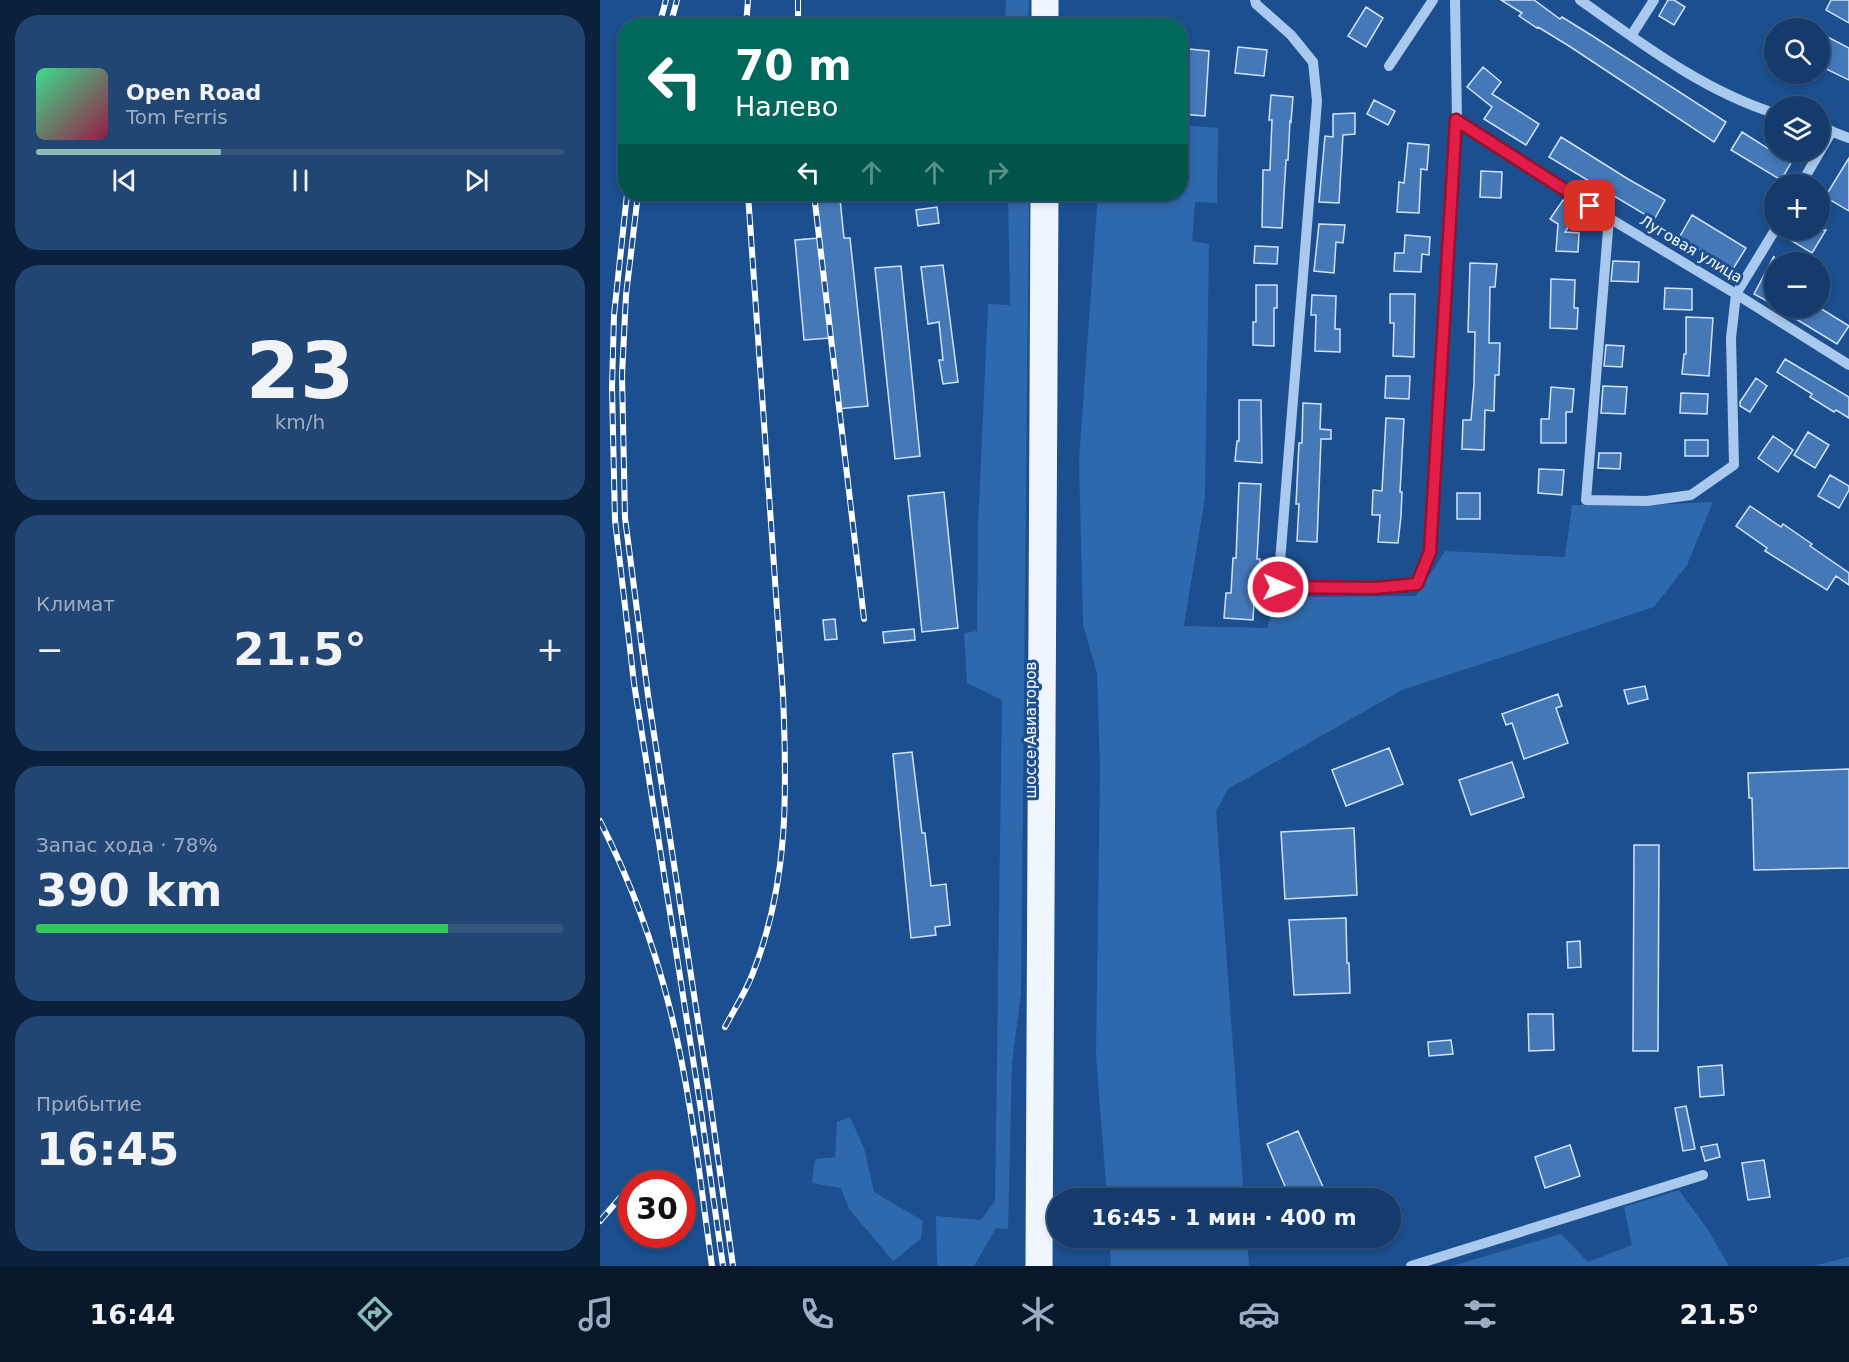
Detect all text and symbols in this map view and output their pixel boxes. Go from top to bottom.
map controls [1764,18,1830,318]
button: search [1764,18,1830,84]
text: 70 m [735,41,852,90]
icon: left [636,42,714,120]
text: Open Road [126,80,261,105]
text: Налево [735,91,838,122]
button: layers [1764,96,1830,162]
text: Tom Ferris [126,105,228,129]
icon: left [792,156,825,189]
icon: ahead [855,156,888,189]
icon: ahead [918,156,951,189]
icon: right [981,156,1014,189]
icon: previous [108,164,141,197]
icon: pause [284,164,317,197]
icon: next [460,164,493,197]
button: + [1764,174,1830,240]
pin [1564,180,1615,231]
icon: arrive [1573,189,1606,222]
street label: Луговая улица [1636,211,1746,287]
button: − [1764,252,1830,318]
text: 23 [246,326,354,416]
text: km/h [275,410,325,434]
position arrow [1246,555,1310,619]
text: Климат [36,592,115,616]
text: 21.5° [233,623,367,676]
text: − [36,630,64,669]
text: + [536,630,564,669]
street label: шоссе Авиаторов [1022,662,1040,798]
text: Запас хода · 78% [36,833,217,857]
text: 390 km [36,864,222,917]
text: Прибытие [36,1092,142,1116]
text: 16:45 [36,1123,179,1176]
speed limit sign: 30 [618,1170,696,1248]
text: 16:45 · 1 мин · 400 m [1091,1205,1357,1230]
icon: directions [354,1293,396,1335]
icon: music [575,1293,617,1335]
icon: phone [796,1293,838,1335]
icon: climate [1017,1293,1059,1335]
icon: car [1238,1293,1280,1335]
icon: filters [1459,1293,1501,1335]
text: 16:44 [89,1299,175,1330]
text: 21.5° [1679,1299,1760,1330]

